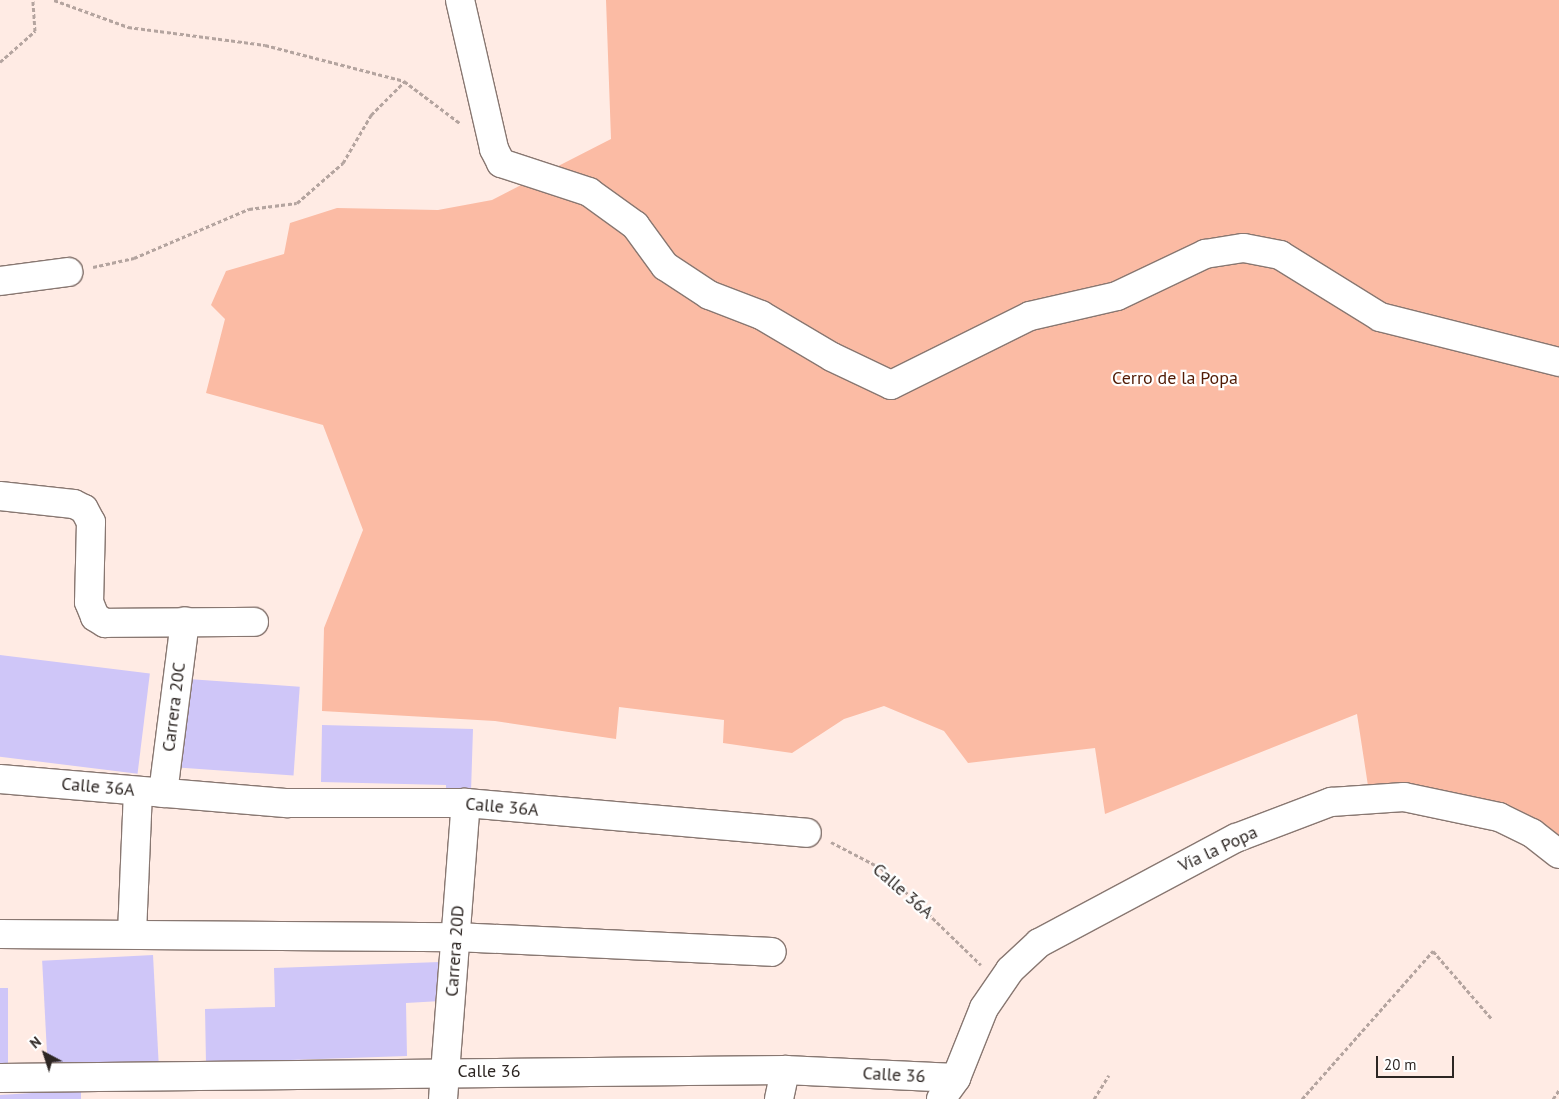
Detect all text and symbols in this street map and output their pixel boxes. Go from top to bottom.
park label: Cerro de la Popa [1112,367,1238,389]
street label: Carrera 20C [158,661,190,753]
street label: Calle 36A [60,773,136,801]
street label: Calle 36A [464,793,540,821]
street label: Vía la Popa [1175,821,1261,877]
street label: Calle 36A [868,859,938,923]
street label: Carrera 20D [441,905,469,997]
north arrow [20,1029,70,1079]
text: N [26,1033,45,1052]
scale bar [1379,1046,1456,1078]
text: 20 m [1384,1055,1417,1074]
street label: Calle 36 [458,1060,520,1082]
street label: Calle 36 [862,1063,926,1087]

